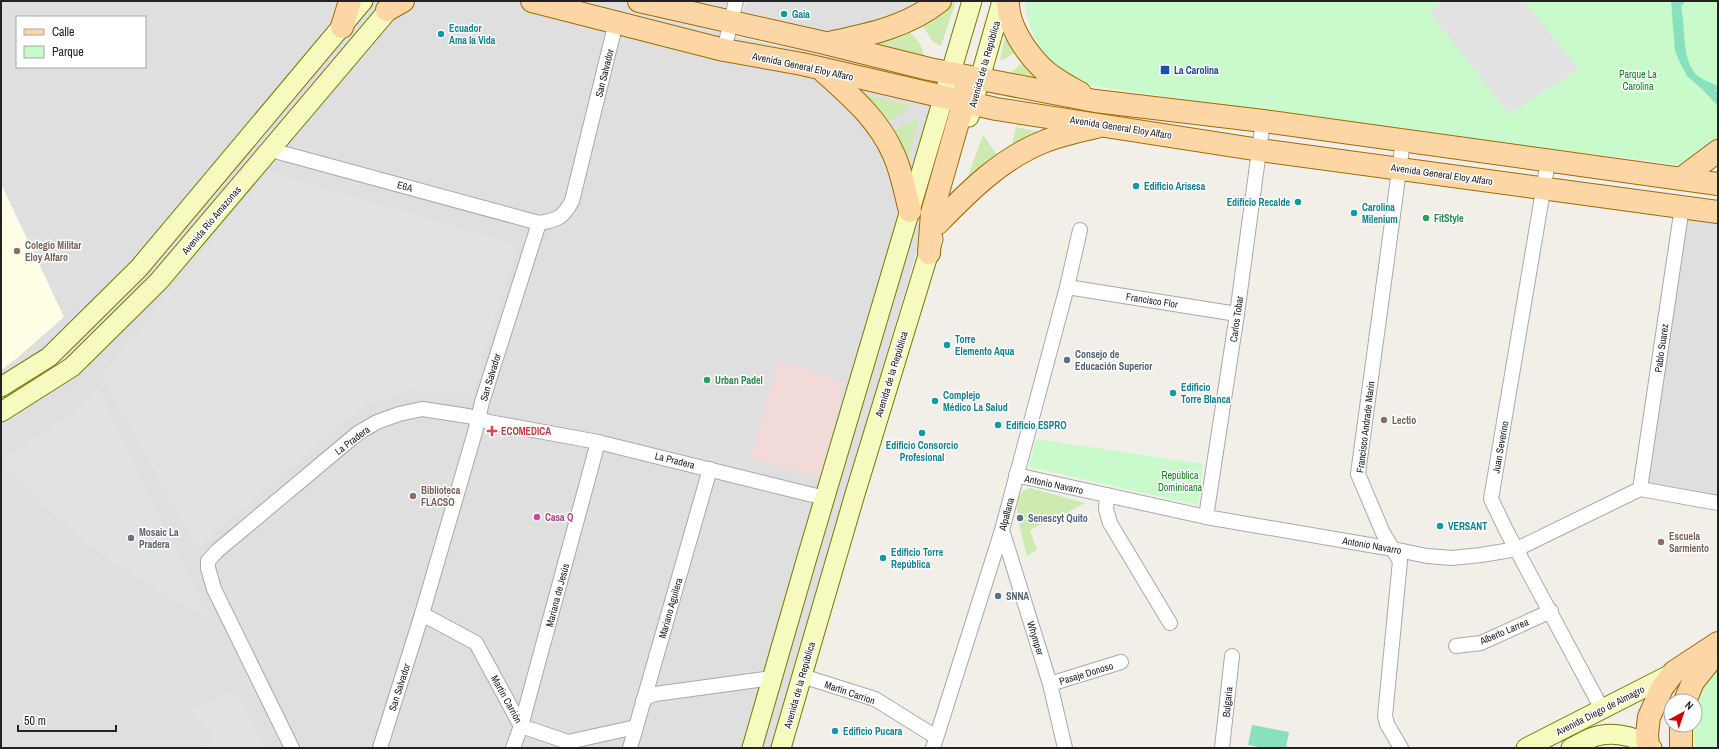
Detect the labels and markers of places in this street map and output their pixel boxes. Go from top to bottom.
place label: Gaia [792,8,810,21]
marker: Gaia [779,9,789,19]
place label: Ecuador Ama la Vida [449,22,496,47]
marker: Ecuador Ama la Vida [436,29,446,39]
marker: La Carolina [1159,64,1171,76]
place label: La Carolina [1174,64,1219,77]
place label: Edificio Arisesa [1144,180,1206,193]
marker: Edificio Arisesa [1131,181,1141,191]
place label: Edificio Recalde [1227,196,1290,209]
marker: Edificio Recalde [1293,197,1303,207]
place label: Carolina Milenium [1362,201,1398,226]
marker: Carolina Milenium [1349,208,1359,218]
place label: FitStyle [1434,212,1464,225]
marker: FitStyle [1421,213,1431,223]
place label: Colegio Militar Eloy Alfaro [25,239,82,264]
marker: Colegio Militar Eloy Alfaro [12,246,22,256]
place label: Torre Elemento Aqua [955,333,1015,358]
marker: Torre Elemento Aqua [942,340,952,350]
place label: Consejo de Educación Superior [1075,348,1153,373]
marker: Consejo de Educación Superior [1062,355,1072,365]
place label: Urban Padel [715,374,763,387]
marker: Urban Padel [702,375,712,385]
place label: Edificio Torre Blanca [1181,381,1231,406]
marker: Edificio Torre Blanca [1168,388,1178,398]
place label: Complejo Médico La Salud [943,389,1008,414]
marker: Complejo Médico La Salud [930,396,940,406]
place label: Lectio [1392,414,1416,427]
marker: Lectio [1379,415,1389,425]
place label: Edificio ESPRO [1006,419,1067,432]
marker: Edificio ESPRO [993,420,1003,430]
marker: ECOMEDICA [486,425,498,437]
place label: ECOMEDICA [501,425,551,438]
marker: Edificio Consorcio Profesional [917,428,927,438]
place label: Edificio Consorcio Profesional [886,439,958,464]
place label: Biblioteca FLACSO [421,484,461,509]
marker: Biblioteca FLACSO [408,491,418,501]
place label: Casa Q [545,511,574,524]
marker: Casa Q [532,512,542,522]
place label: Senescyt Quito [1028,512,1088,525]
marker: Senescyt Quito [1015,513,1025,523]
place label: VERSANT [1448,520,1487,533]
marker: VERSANT [1435,521,1445,531]
place label: Mosaic La Pradera [139,526,179,551]
place label: Escuela Sarmiento [1669,530,1709,555]
marker: Mosaic La Pradera [126,533,136,543]
marker: Escuela Sarmiento [1656,537,1666,547]
place label: Edificio Torre República [891,546,944,571]
marker: Edificio Torre República [878,553,888,563]
place label: SNNA [1006,590,1029,603]
marker: SNNA [993,591,1003,601]
place label: Edificio Pucara [843,725,903,738]
marker: Edificio Pucara [830,726,840,736]

